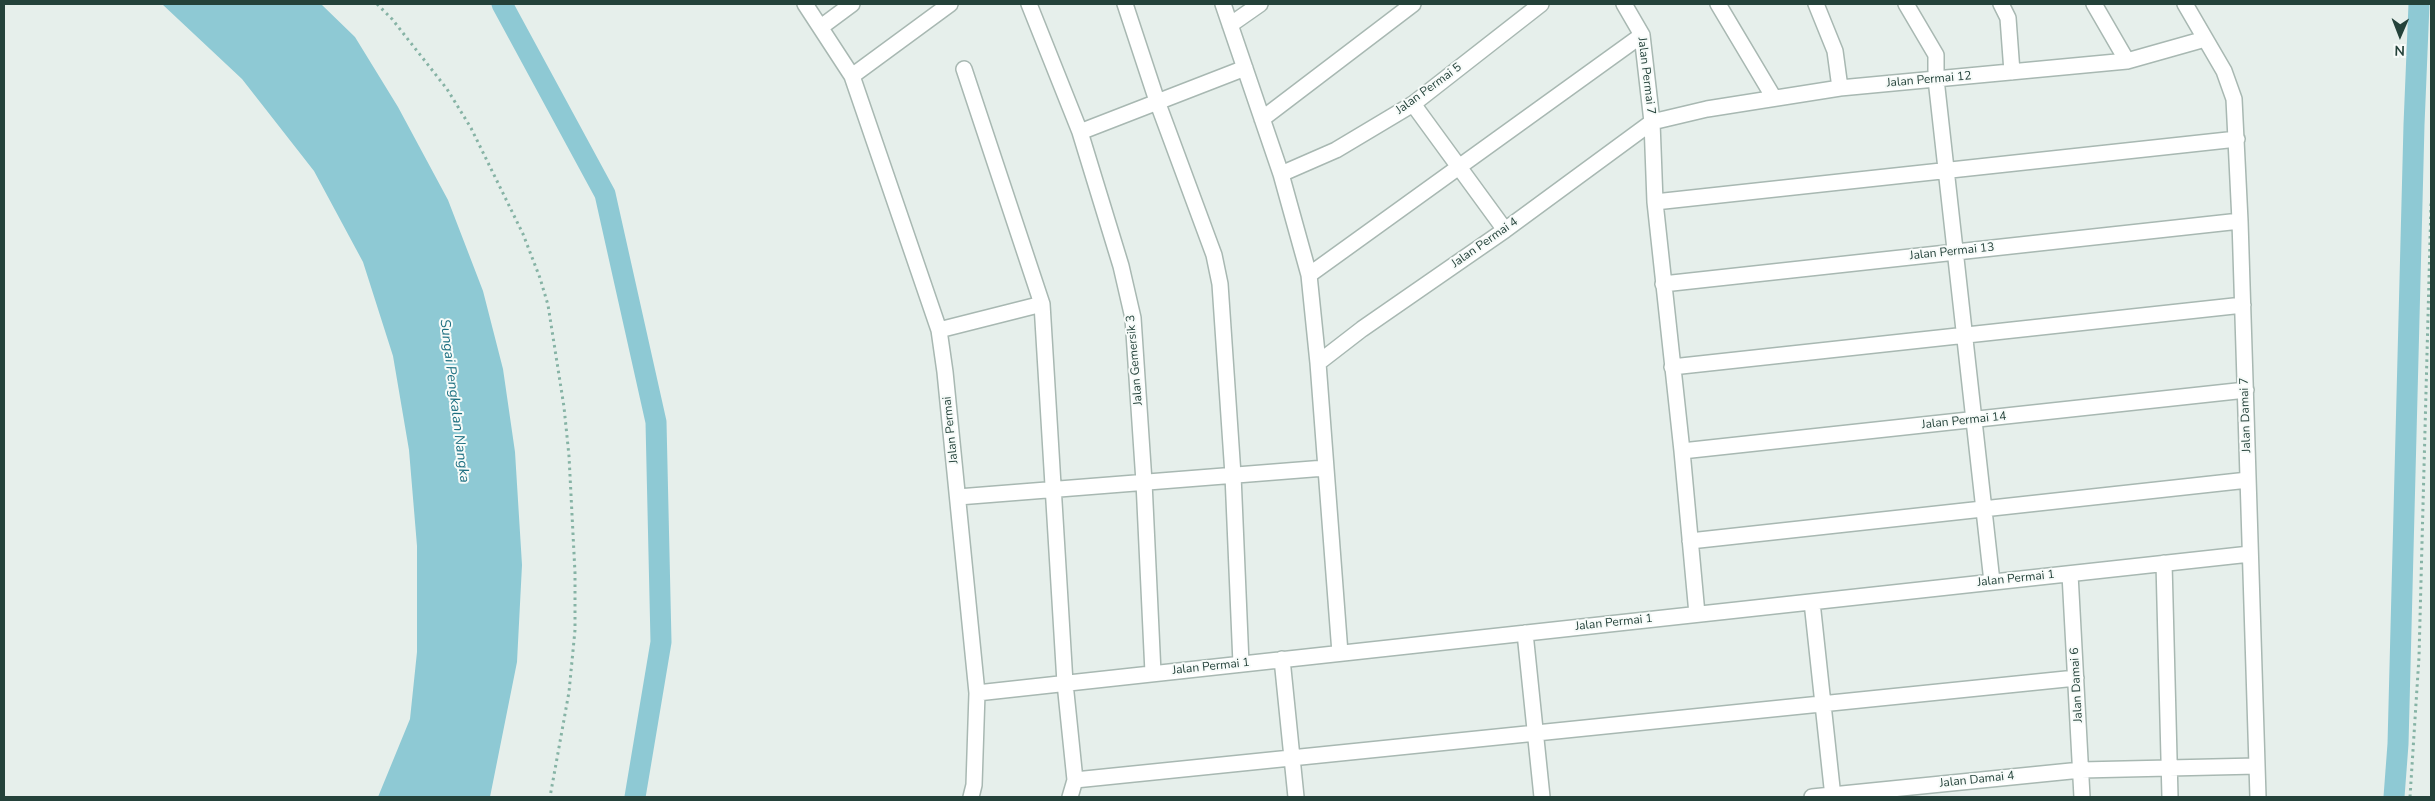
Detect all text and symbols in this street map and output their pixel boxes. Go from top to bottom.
north arrow [2375,10,2425,60]
street label: Jalan Permai 7 [1634,37,1658,115]
text: N [2394,41,2405,60]
street label: Jalan Permai 5 [1393,60,1465,118]
street label: Jalan Permai 12 [1886,69,1972,91]
street label: Jalan Permai 4 [1449,215,1521,271]
street label: Jalan Permai 13 [1909,240,1995,264]
street label: Jalan Gemersik 3 [1124,314,1146,406]
water label: Sungai Pengkalan Nangka [436,318,472,484]
street label: Jalan Damai 7 [2237,377,2255,453]
street label: Jalan Permai [940,396,962,464]
street label: Jalan Permai 14 [1921,409,2007,433]
street label: Jalan Permai 1 [1977,568,2055,590]
street label: Jalan Permai 1 [1575,612,1653,634]
street label: Jalan Damai 6 [2068,647,2086,723]
street label: Jalan Permai 1 [1172,656,1250,678]
street label: Jalan Damai 4 [1939,769,2015,791]

